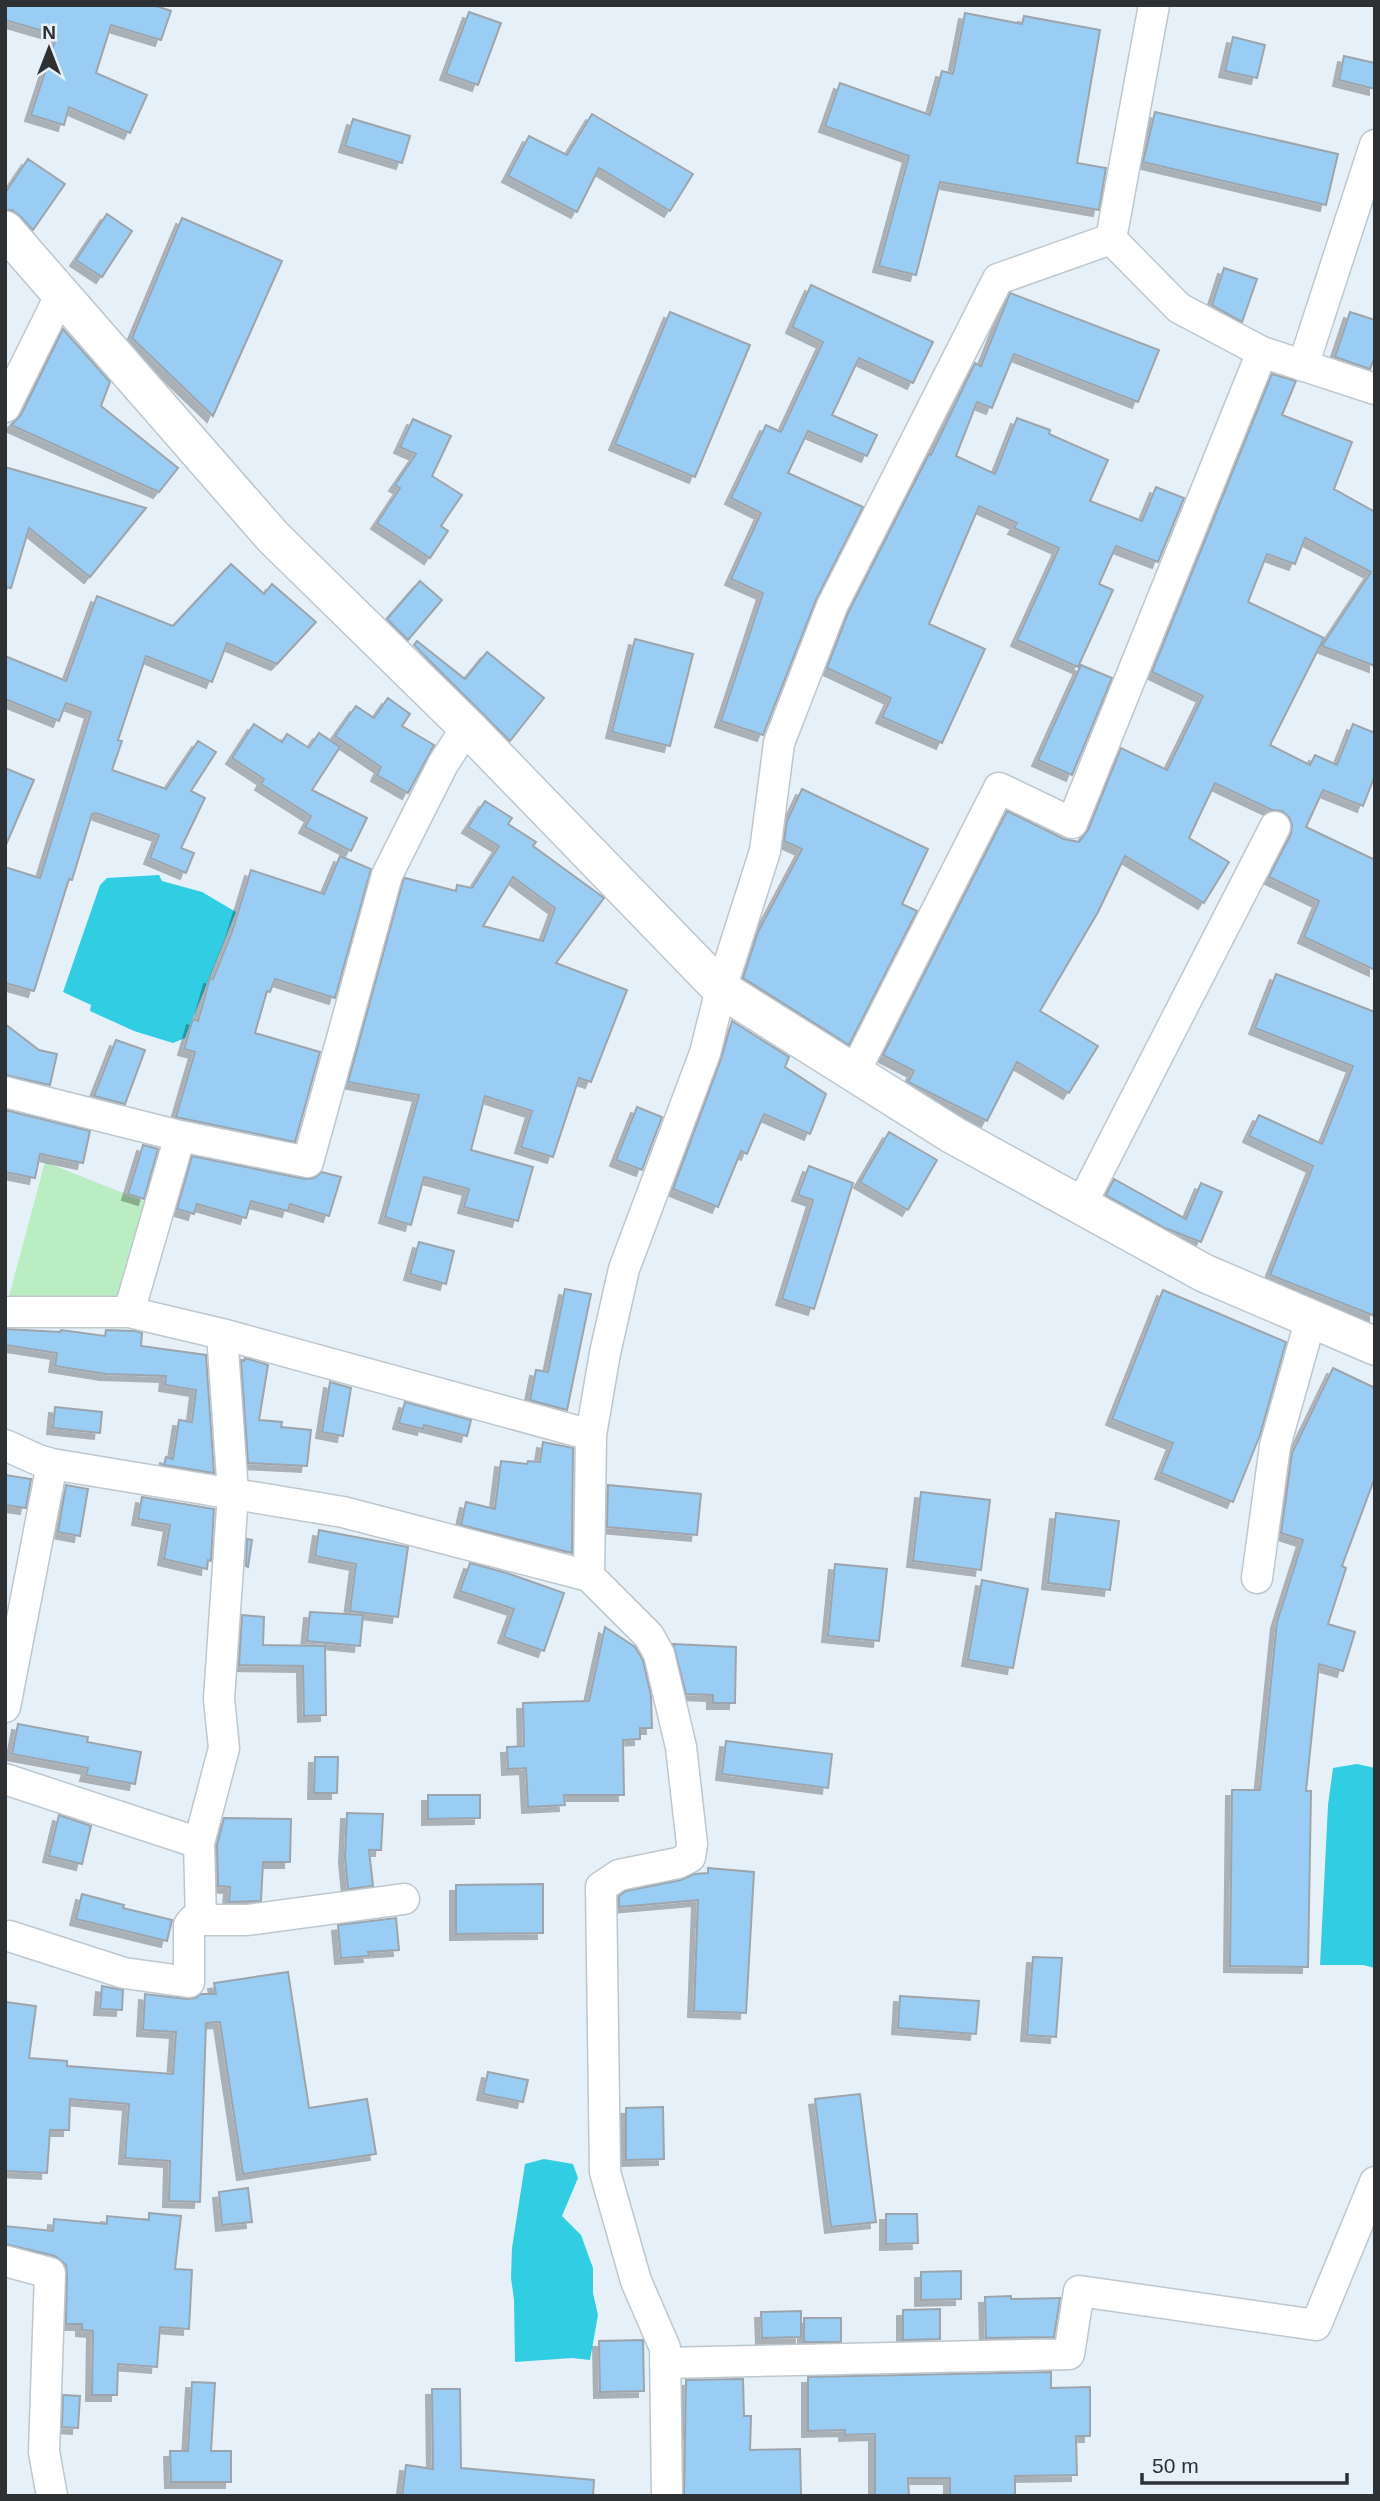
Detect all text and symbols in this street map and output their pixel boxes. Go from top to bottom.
north arrow [14,14,84,84]
text: N [42,22,56,43]
scale bar [1142,2442,1347,2486]
text: 50 m [1152,2454,1199,2477]

